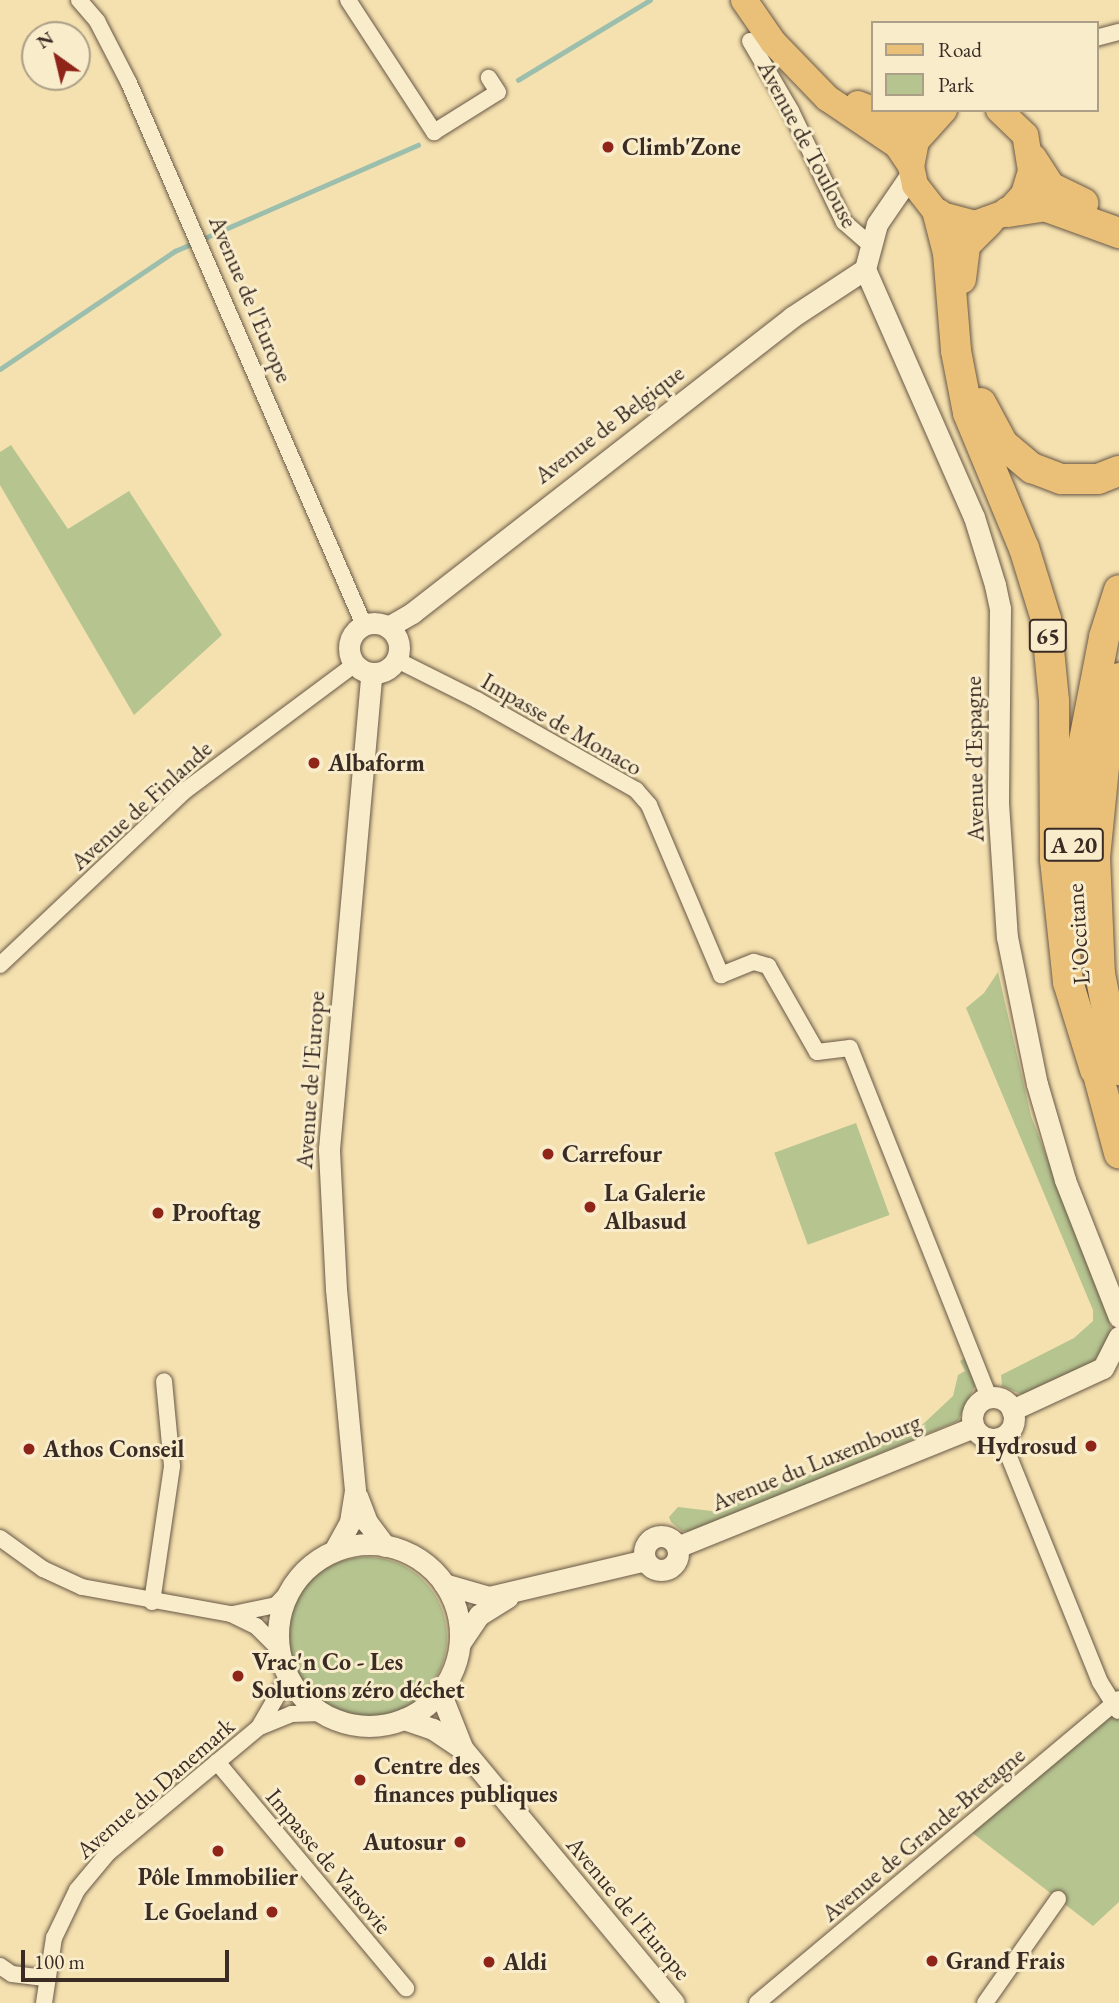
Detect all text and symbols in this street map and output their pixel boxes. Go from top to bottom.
north arrow [21,21,91,91]
legend [870,21,1098,112]
text: N [32,25,58,54]
text: Road [938,36,982,63]
street label: Avenue de Toulouse [752,55,864,233]
text: Park [938,71,974,98]
place label: Climb'Zone [622,133,741,161]
marker: Climb'Zone [600,139,616,155]
street label: Avenue de l'Europe [203,211,299,387]
street label: Avenue de Belgique [528,358,690,490]
road number: 65 [1029,616,1067,656]
street label: Impasse de Monaco [477,666,647,782]
street label: Avenue d'Espagne [958,676,990,842]
street label: Avenue de Finlande [64,734,218,876]
place label: Albaform [328,749,425,777]
marker: Albaform [306,755,322,771]
road number: A 20 [1042,825,1106,864]
street label: L'Occitane [1060,883,1096,985]
street label: Avenue de l'Europe [289,990,331,1170]
place label: Carrefour [562,1140,662,1168]
marker: Carrefour [540,1146,556,1162]
place label: La Galerie Albasud [604,1179,706,1235]
place label: Prooftag [172,1199,261,1227]
marker: La Galerie Albasud [582,1199,598,1215]
marker: Prooftag [150,1205,166,1221]
street label: Avenue du Luxembourg [707,1407,925,1517]
place label: Hydrosud [977,1432,1077,1460]
place label: Athos Conseil [43,1435,184,1463]
marker: Hydrosud [1083,1438,1099,1454]
marker: Athos Conseil [21,1441,37,1457]
place label: Vrac'n Co - Les Solutions zéro déchet [252,1648,465,1704]
marker: Vrac'n Co - Les Solutions zéro déchet [230,1668,246,1684]
street label: Avenue du Danemark [70,1711,240,1865]
street label: Avenue de Grande-Bretagne [815,1740,1031,1928]
place label: Centre des finances publiques [374,1752,558,1808]
marker: Centre des finances publiques [352,1772,368,1788]
street label: Impasse de Varsovie [260,1783,398,1939]
place label: Autosur [363,1828,446,1856]
street label: Avenue de l'Europe [561,1830,697,1986]
marker: Autosur [452,1834,468,1850]
marker: Pôle Immobilier [210,1843,226,1859]
place label: Pôle Immobilier [138,1863,298,1891]
place label: Le Goeland [144,1898,258,1926]
marker: Le Goeland [264,1904,280,1920]
scale bar [24,1937,233,1981]
place label: Grand Frais [946,1947,1065,1975]
text: 100 m [34,1948,85,1975]
place label: Aldi [503,1948,547,1976]
marker: Grand Frais [924,1953,940,1969]
marker: Aldi [481,1954,497,1970]

